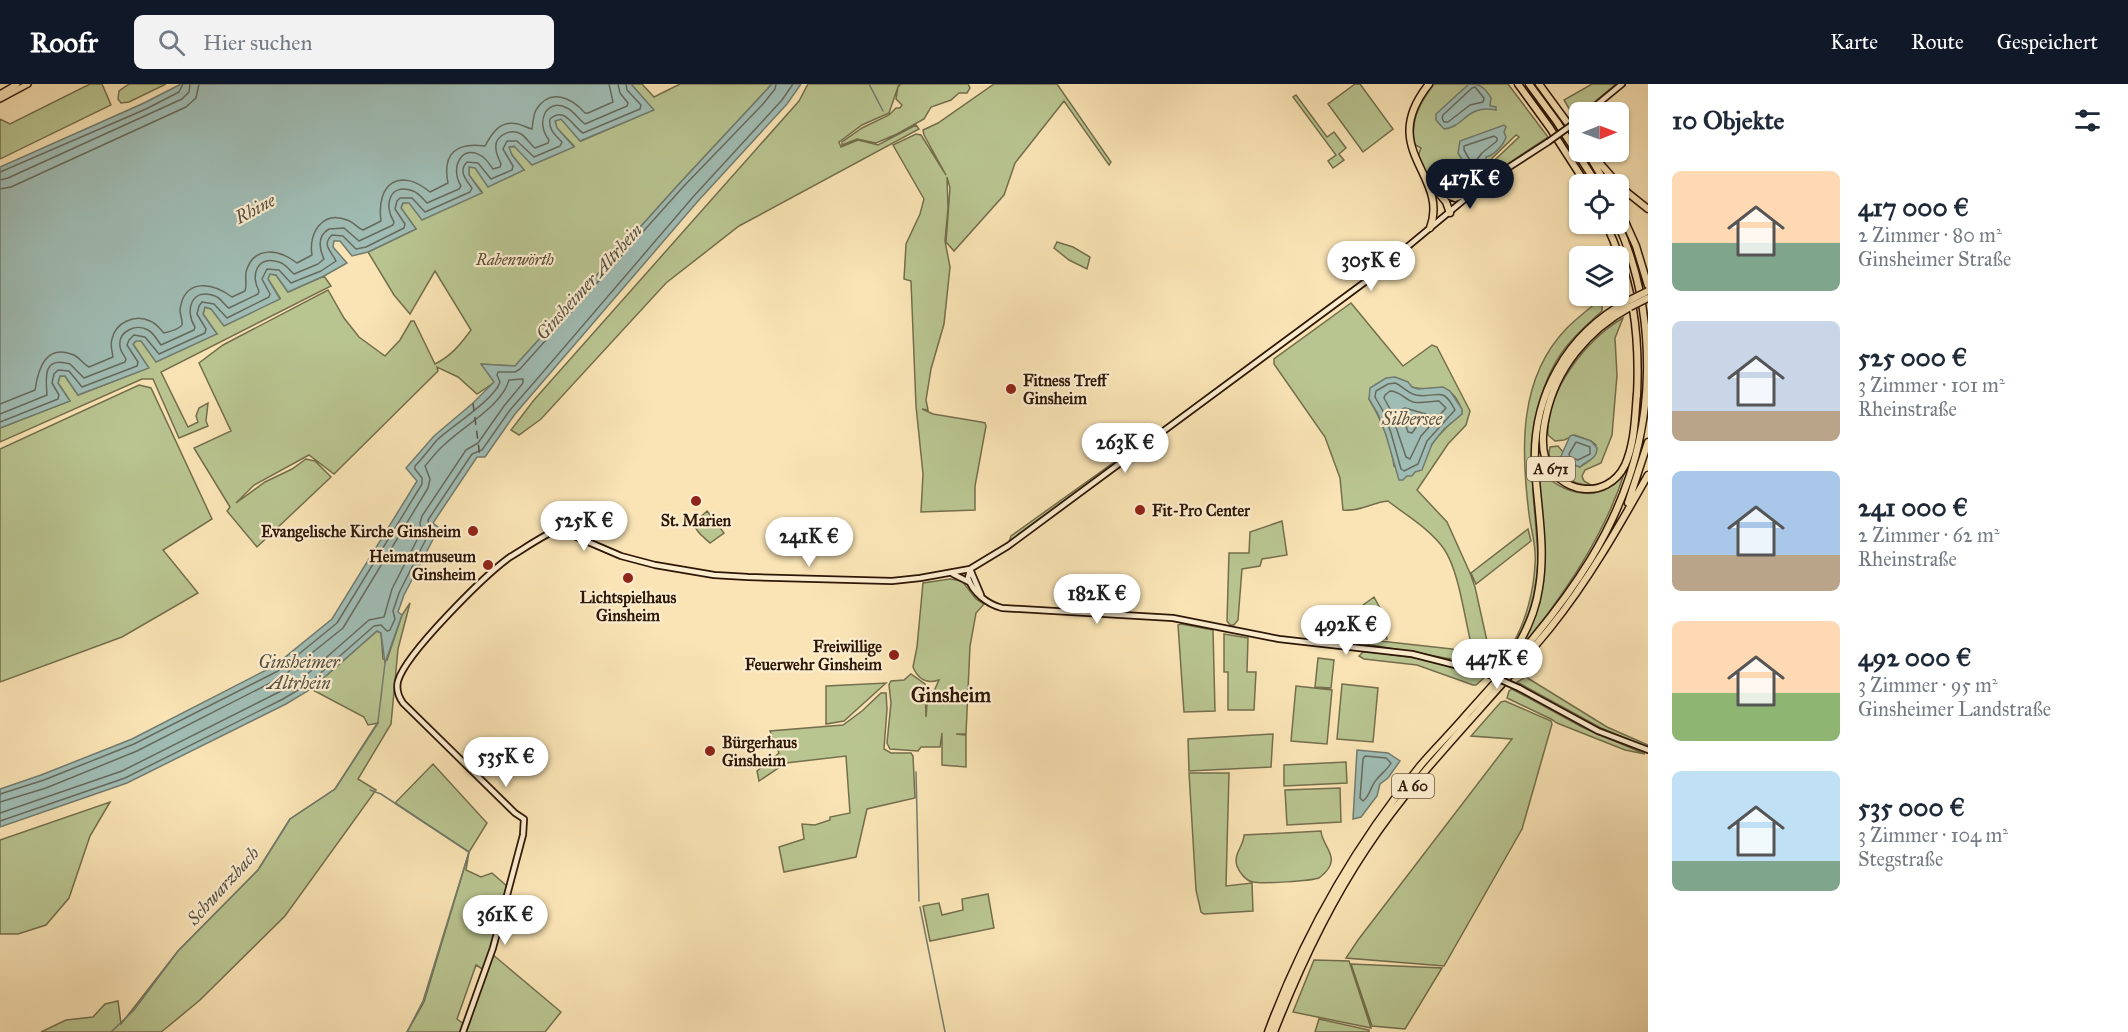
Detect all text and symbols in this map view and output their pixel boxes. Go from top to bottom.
search box [134,15,554,69]
text: Roofr [30,25,98,60]
icon: search [155,26,188,59]
text: Hier suchen [203,29,312,56]
text: Karte [1830,29,1878,55]
text: Route [1911,29,1964,55]
text: Gespeichert [1997,29,2098,55]
north arrow [1569,102,1629,162]
map controls [1569,102,1629,306]
text: 10 Objekte [1672,104,1784,136]
icon: filters [2071,104,2104,137]
pin: 417K € [1421,159,1519,210]
text: 417K € [1440,166,1500,190]
button: locate [1569,174,1629,234]
water label: Rhine [230,189,280,229]
text: 417 000 € [1858,191,1969,223]
icon: home [1720,195,1792,267]
water label: Ginsheimer Altrhein [531,219,647,345]
text: 2 Zimmer · 80 m² [1858,223,2002,247]
pin: 305K € [1322,241,1420,292]
button: layers [1569,246,1629,306]
text: Ginsheimer Straße [1858,247,2011,271]
text: 305K € [1341,248,1401,272]
park label: Rabenwörth [475,250,554,269]
text: 525 000 € [1858,341,1967,373]
icon: home [1720,345,1792,417]
place label: Fitness Treff Ginsheim [1023,371,1110,408]
text: 3 Zimmer · 101 m² [1858,373,2005,397]
marker: Fitness Treff Ginsheim [1004,382,1018,396]
text: Rheinstraße [1858,397,1957,421]
water label: Silbersee [1381,408,1443,430]
pin: 263K € [1076,423,1174,474]
text: 263K € [1096,430,1154,454]
road number: A 671 [1527,457,1575,481]
text: 241 000 € [1858,491,1968,523]
marker: St. Marien [689,494,703,508]
icon: home [1720,495,1792,567]
pin: 525K € [535,501,633,552]
place label: Fit-Pro Center [1152,501,1251,520]
marker: Fit-Pro Center [1133,503,1147,517]
text: 525K € [555,508,613,532]
place label: St. Marien [661,511,732,530]
pin: 241K € [760,517,858,568]
place label: Evangelische Kirche Ginsheim [261,522,462,542]
text: 2 Zimmer · 62 m² [1858,523,2000,547]
marker: Evangelische Kirche Ginsheim [466,524,480,538]
text: 241K € [779,524,839,548]
place label: Heimatmuseum Ginsheim [369,547,477,584]
text: Rheinstraße [1858,547,1957,571]
marker: Heimatmuseum Ginsheim [481,558,495,572]
marker: Lichtspielhaus Ginsheim [621,571,635,585]
pin: 182K € [1048,574,1146,625]
text: 182K € [1067,581,1127,605]
place label: Lichtspielhaus Ginsheim [580,588,676,625]
pin: 492K € [1297,605,1395,656]
text: 492K € [1315,612,1377,636]
place label: Freiwillige Feuerwehr Ginsheim [745,637,883,674]
pin: 447K € [1448,639,1546,690]
text: 492 000 € [1858,641,1972,673]
icon: home [1720,645,1792,717]
text: 447K € [1466,646,1528,670]
marker: Freiwillige Feuerwehr Ginsheim [887,648,901,662]
water label: Ginsheimer Altrhein [258,651,341,694]
text: 3 Zimmer · 95 m² [1858,673,1998,697]
district label: Ginsheim [911,683,991,707]
text: Ginsheimer Landstraße [1858,697,2051,721]
place label: Bürgerhaus Ginsheim [722,733,797,770]
pin: 535K € [457,737,555,788]
text: 535K € [477,744,535,768]
marker: Bürgerhaus Ginsheim [703,744,717,758]
road number: A 60 [1392,774,1434,798]
text: 535 000 € [1858,791,1965,823]
icon: home [1720,795,1792,867]
text: 3 Zimmer · 104 m² [1858,823,2008,847]
water label: Schwarzbach [182,842,264,930]
text: Stegstraße [1858,847,1943,871]
pin: 361K € [456,895,554,946]
text: 361K € [477,902,533,926]

